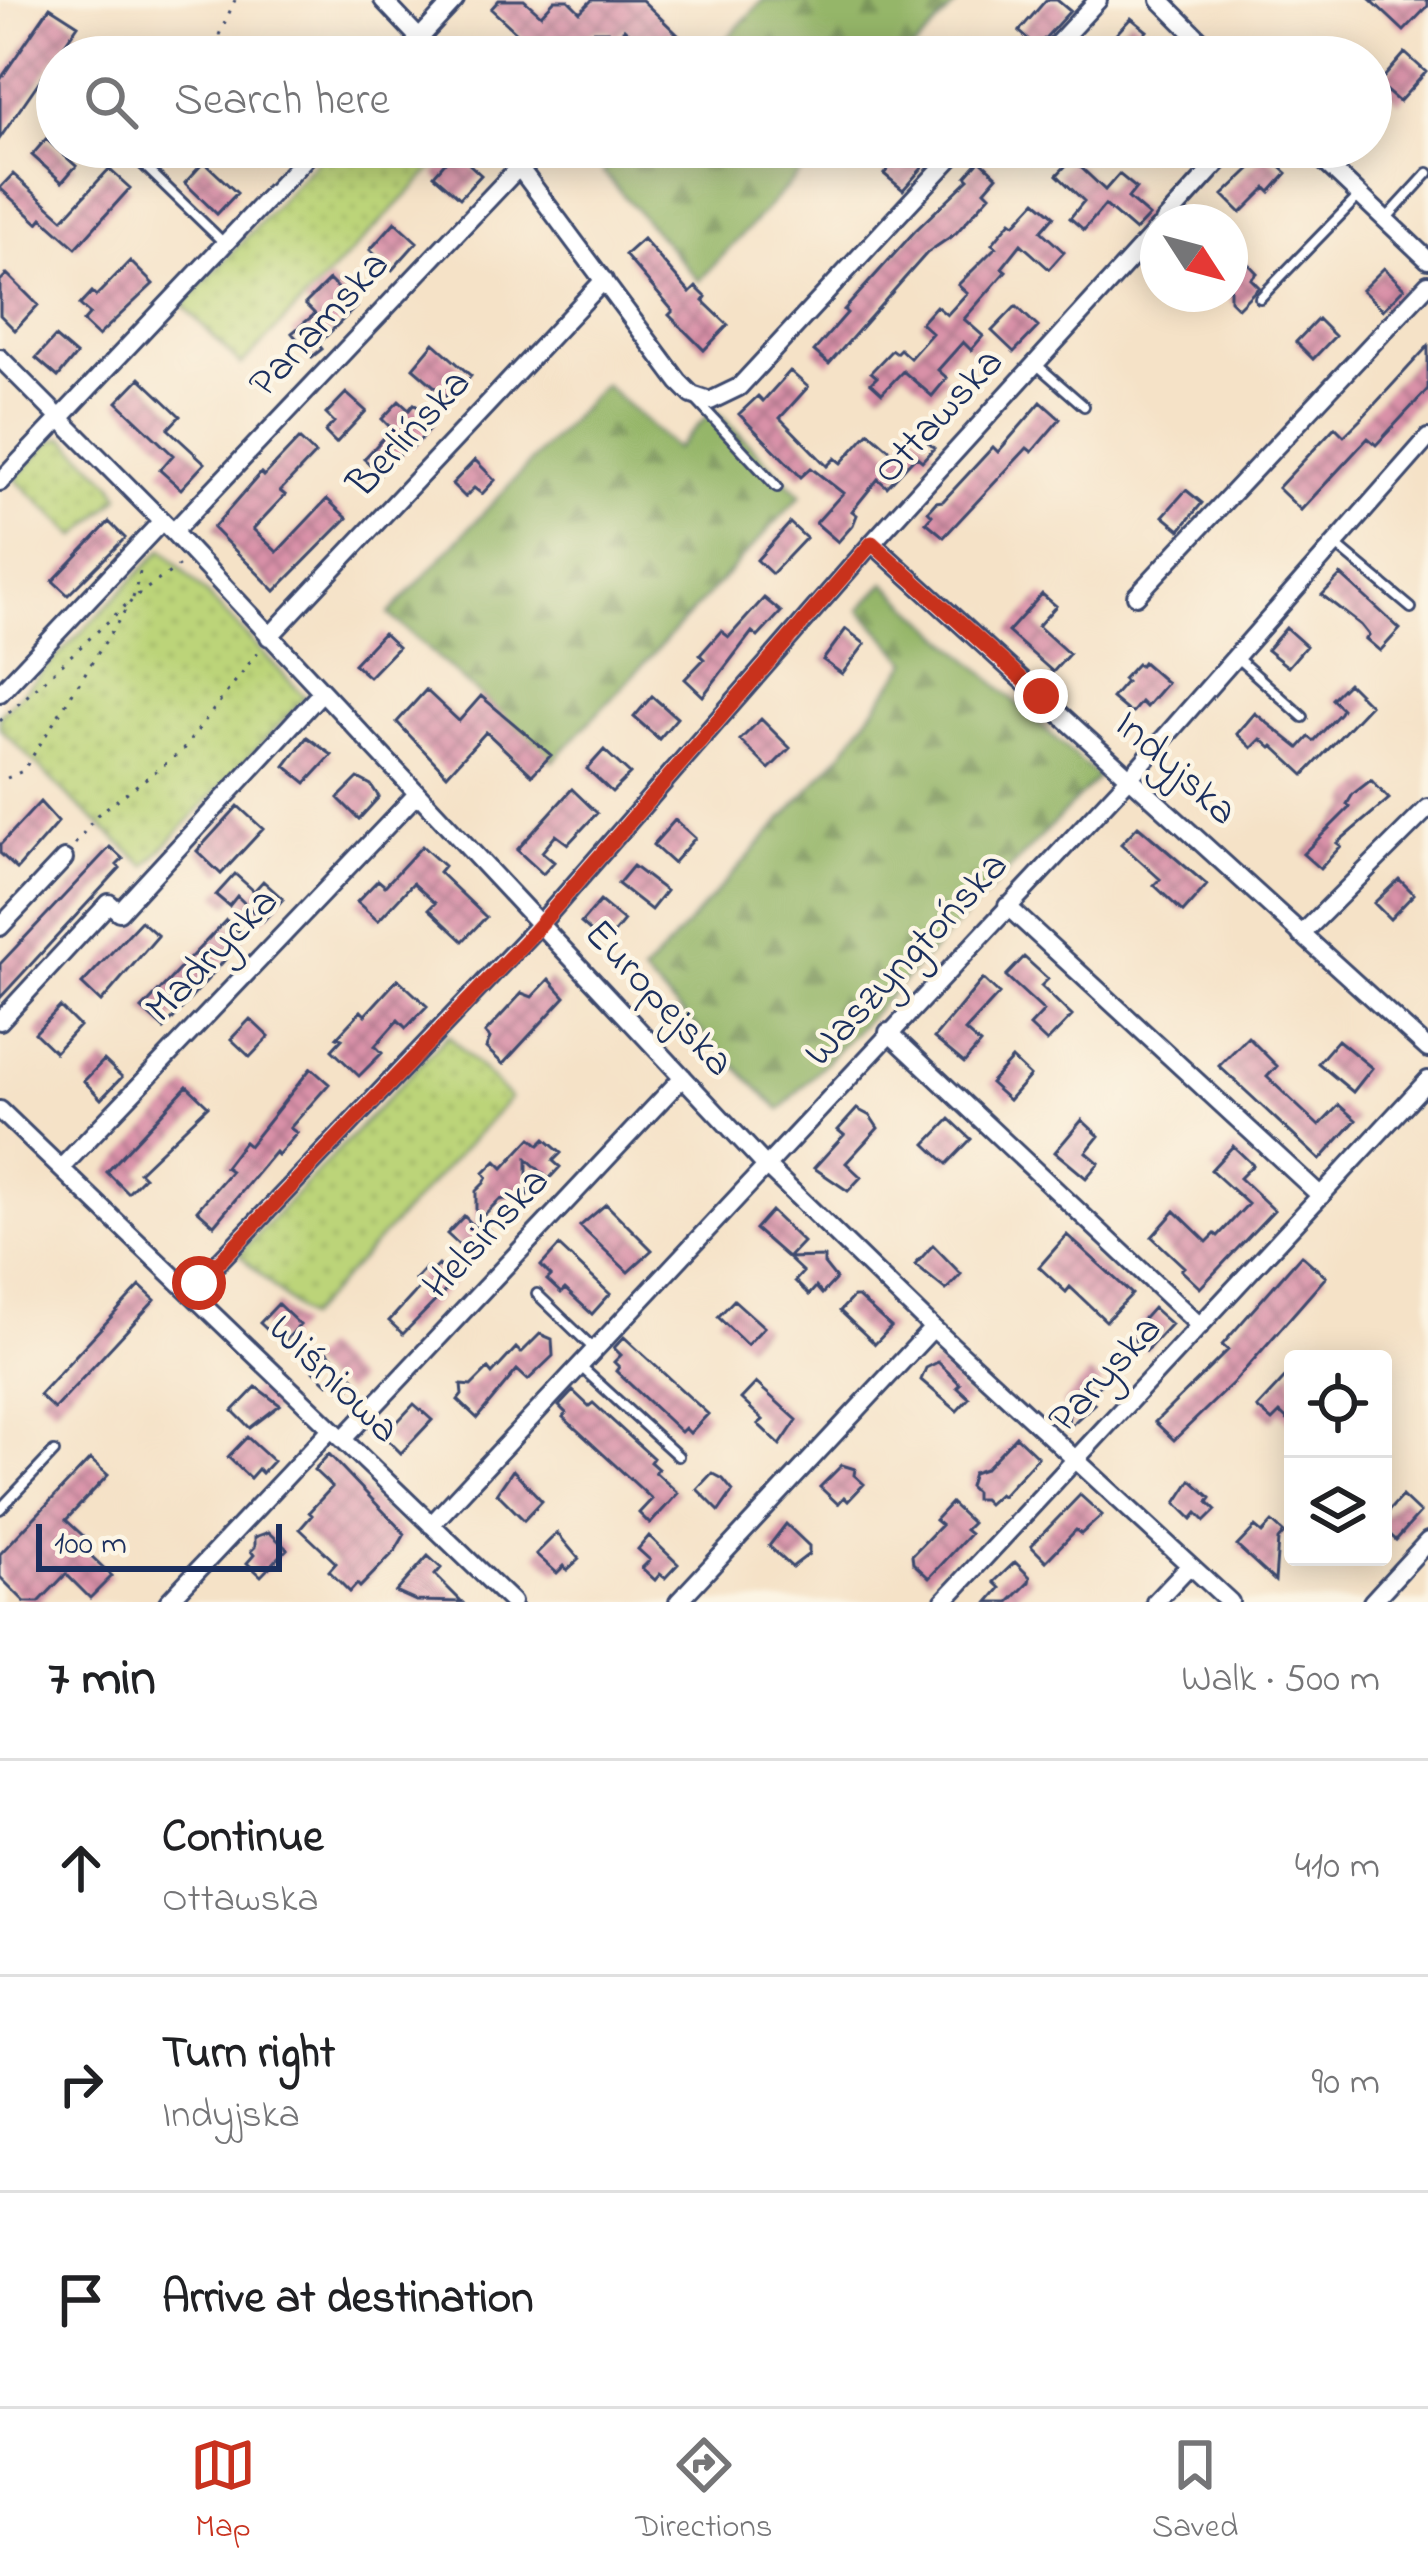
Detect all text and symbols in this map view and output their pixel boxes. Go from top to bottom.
search box [36,36,1392,168]
icon: search [78,69,144,135]
text: Search here [174,69,390,135]
north arrow [1140,204,1248,312]
street label: Panamska [235,237,405,413]
street label: Ottawska [859,335,1019,499]
street label: Berlińska [333,355,486,513]
route end [1014,669,1068,723]
street label: Indyjska [1099,697,1251,841]
street label: Waszyngtońska [790,838,1024,1082]
street label: Madrycka [132,874,294,1038]
street label: Europejska [569,906,747,1092]
street label: Helsińska [409,1154,565,1314]
route start [172,1256,226,1310]
street label: Wiśniowa [253,1301,413,1459]
street label: Paryska [1035,1302,1177,1448]
map controls [1284,1350,1392,1566]
button: locate [1284,1350,1392,1458]
button: layers [1284,1458,1392,1566]
scale bar [36,1518,282,1571]
text: 100 m [54,1521,127,1569]
text: 7 min [48,1643,156,1718]
text: Walk · 500 m [1181,1652,1380,1709]
text: Continue [162,1806,323,1872]
icon: ahead [48,1835,114,1901]
text: 410 m [1295,1839,1380,1896]
text: Ottawska [162,1872,318,1929]
text: Turn right [162,2022,335,2088]
icon: right [48,2051,114,2117]
text: 90 m [1311,2055,1380,2112]
text: Indyjska [162,2088,300,2145]
icon: arrive [48,2267,114,2333]
text: Arrive at destination [162,2267,533,2333]
tab: Map [190,2432,256,2552]
tab: Directions [635,2432,773,2552]
tab: Saved [1152,2432,1238,2552]

